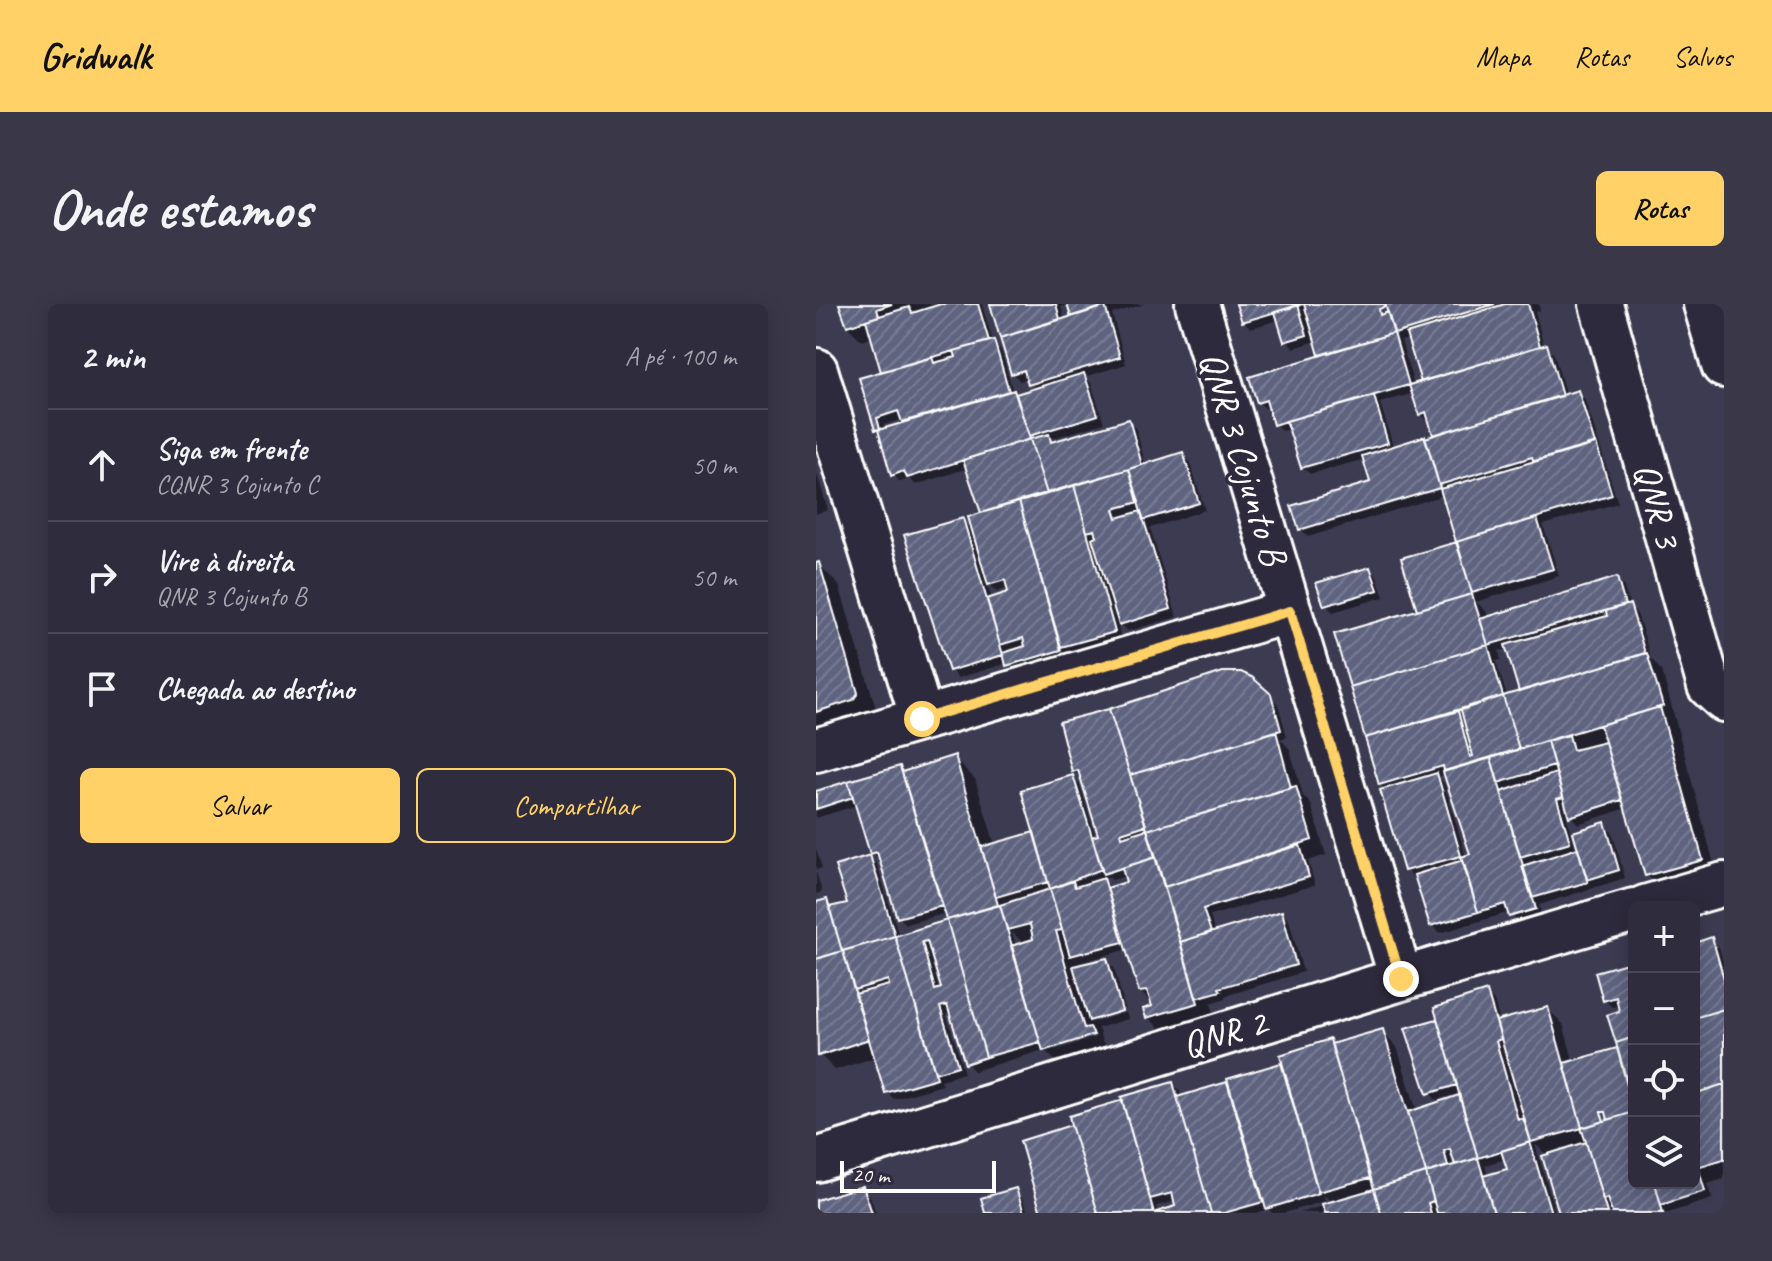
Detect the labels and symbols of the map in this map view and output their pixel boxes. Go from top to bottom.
street label: QNR 3 Cojunto B [1189,346,1299,572]
street label: QNR 3 [1623,457,1693,556]
route start [904,701,940,737]
route end [1383,961,1419,997]
street label: QNR 2 [1176,998,1275,1068]
scale bar [840,1157,996,1193]

